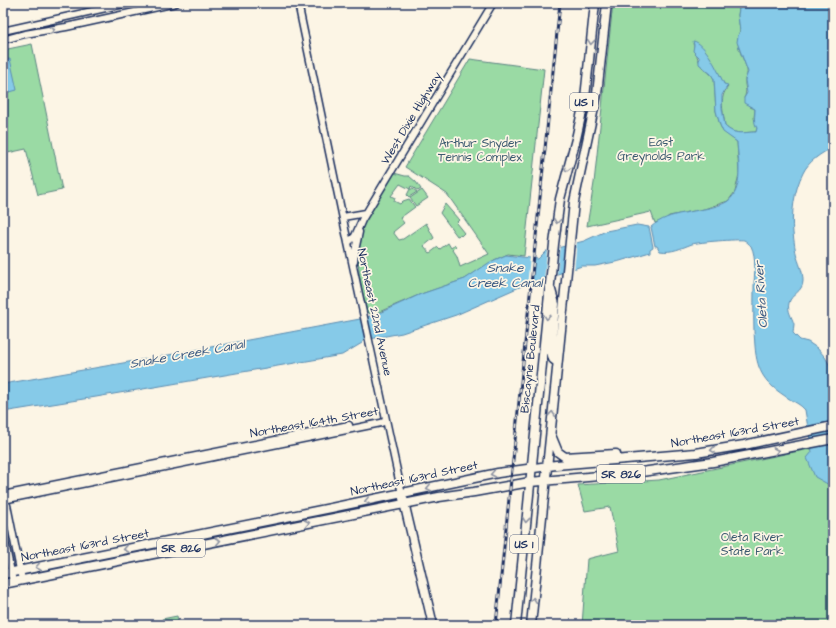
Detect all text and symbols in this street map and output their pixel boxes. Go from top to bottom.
one-way arrow [49,27,55,35]
one-way arrow [587,39,596,45]
street label: West Dixie Highway [377,68,447,168]
road number: US 1 [570,93,598,111]
park label: East Greynolds Park [617,134,705,166]
park label: Arthur Snyder Tennis Complex [438,135,522,166]
one-way arrow [564,166,572,173]
one-way arrow [553,218,562,224]
street label: Northeast 22nd Avenue [353,247,396,378]
water label: Snake Creek Canal [468,259,544,292]
water label: Oleta River [750,259,772,329]
street label: Biscayne Boulevard [516,304,546,414]
one-way arrow [542,314,551,320]
water label: Snake Creek Canal [128,335,248,373]
street label: Northeast 164th Street [249,403,380,442]
one-way arrow [547,411,556,417]
street label: Northeast 163rd Street [670,413,801,452]
one-way arrow [709,445,716,454]
one-way arrow [773,447,779,455]
street label: Northeast 163rd Street [349,457,479,500]
road number: SR 826 [597,465,645,483]
one-way arrow [490,469,496,478]
one-way arrow [425,484,432,492]
one-way arrow [363,496,370,505]
one-way arrow [522,517,531,523]
one-way arrow [304,520,311,528]
street label: Northeast 163rd Street [20,525,151,566]
park label: Oleta River State Park [721,529,784,560]
road number: US 1 [510,535,538,553]
one-way arrow [215,537,221,546]
road number: SR 826 [157,539,205,557]
one-way arrow [123,545,130,553]
one-way arrow [34,562,41,570]
one-way arrow [529,596,538,603]

